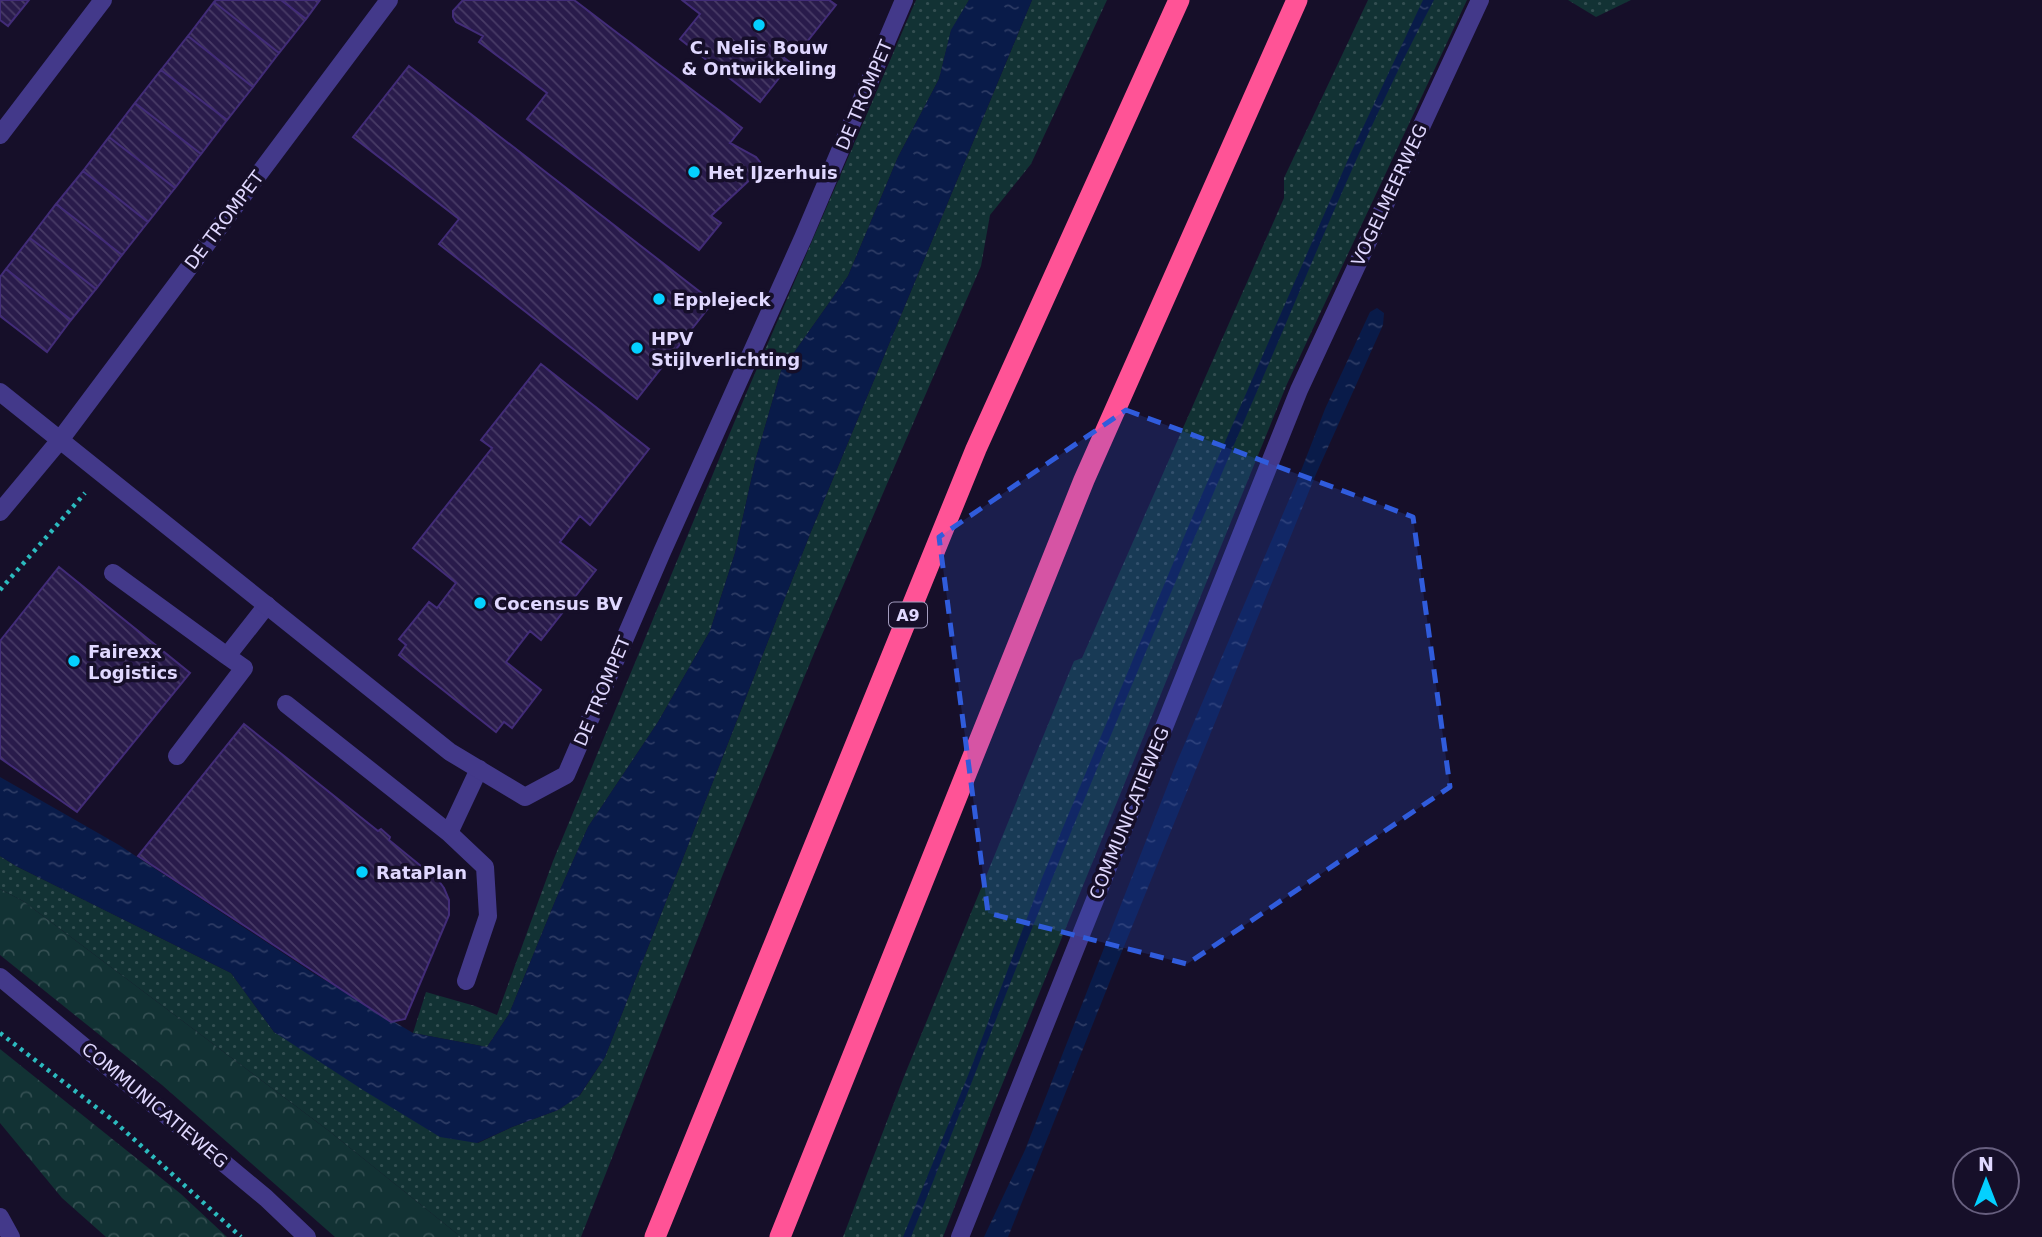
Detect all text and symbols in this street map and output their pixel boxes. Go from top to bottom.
marker: C. Nelis Bouw & Ontwikkeling [751,17,767,33]
street label: DE TROMPET [831,36,897,153]
place label: C. Nelis Bouw & Ontwikkeling [681,37,837,79]
street label: VOGELMEERWEG [1347,120,1431,270]
place label: Het IJzerhuis [708,162,838,183]
marker: Het IJzerhuis [686,164,702,180]
street label: DE TROMPET [180,166,268,273]
place label: Epplejeck [673,289,771,310]
marker: Epplejeck [651,291,667,307]
place label: HPV Stijlverlichting [651,328,800,370]
marker: HPV Stijlverlichting [629,340,645,356]
place label: Cocensus BV [494,593,623,614]
marker: Cocensus BV [472,595,488,611]
road number: A9 [889,602,927,628]
street label: DE TROMPET [569,632,635,749]
place label: Fairexx Logistics [88,641,178,683]
marker: Fairexx Logistics [66,653,82,669]
street label: COMMUNICATIEWEG [1085,724,1173,902]
place label: RataPlan [376,862,467,883]
marker: RataPlan [354,864,370,880]
street label: COMMUNICATIEWEG [78,1038,232,1172]
north arrow [1951,1146,2021,1216]
text: N [1978,1153,1994,1175]

